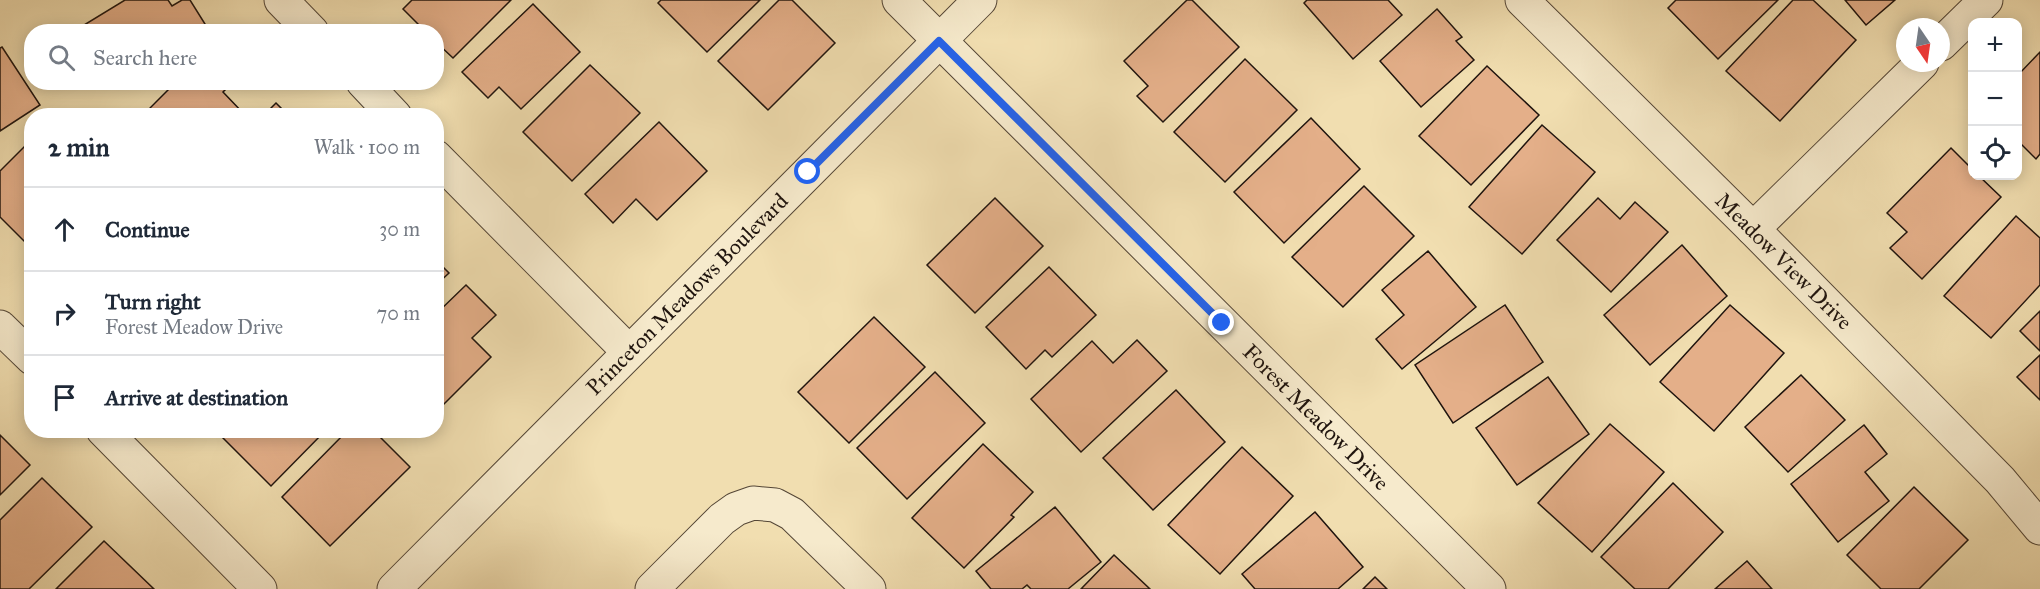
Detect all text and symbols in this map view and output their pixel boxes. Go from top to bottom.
north arrow [1896,18,1950,72]
map controls [1968,18,2022,180]
button: + [1968,18,2022,72]
search box [24,24,444,90]
icon: search [45,41,78,74]
text: Search here [93,44,197,71]
button: − [1968,72,2022,126]
button: locate [1968,126,2022,180]
text: 2 min [48,131,109,163]
text: Walk · 100 m [314,135,420,159]
route start [794,158,820,184]
street label: Princeton Meadows Boulevard [580,187,794,401]
street label: Meadow View Drive [1710,187,1858,335]
icon: ahead [48,213,81,246]
text: Continue [105,216,190,243]
text: 30 m [379,217,420,241]
text: Turn right [105,288,201,315]
icon: right [48,297,81,330]
text: 70 m [377,301,420,325]
route end [1208,309,1234,335]
text: Forest Meadow Drive [105,315,283,339]
street label: Forest Meadow Drive [1237,338,1395,496]
icon: arrive [48,381,81,414]
text: Arrive at destination [105,384,288,411]

